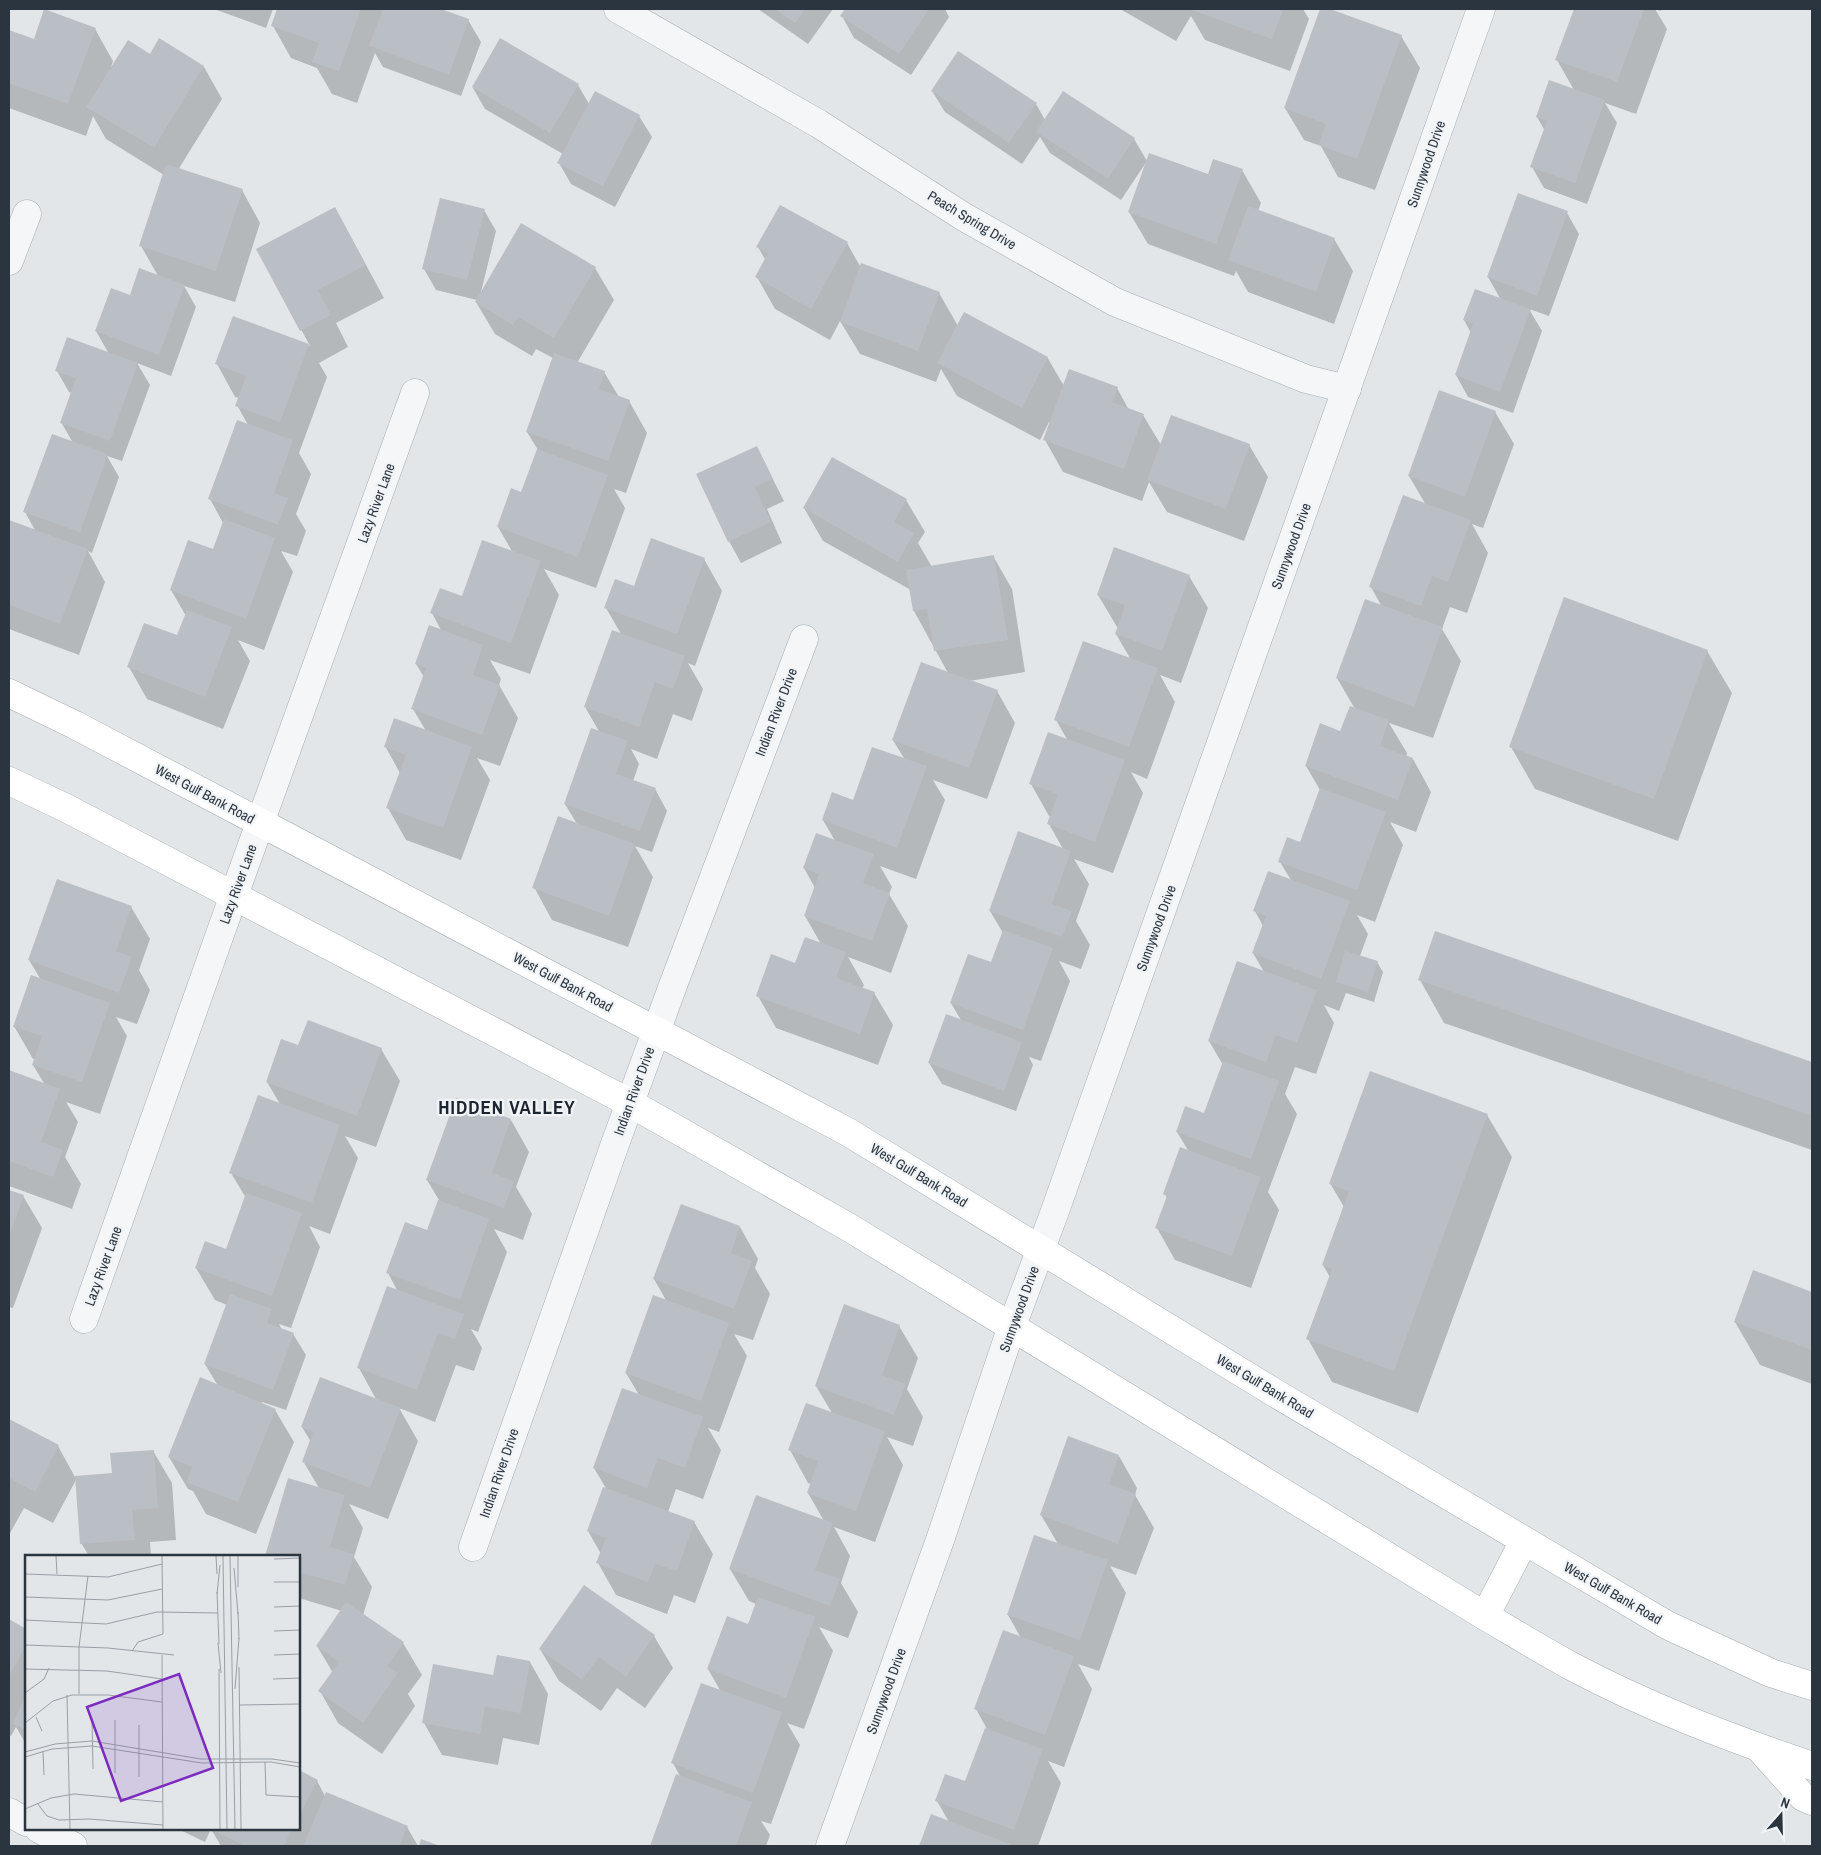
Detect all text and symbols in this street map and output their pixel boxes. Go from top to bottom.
street label: Sunnywood Drive [1403,118,1449,210]
street label: Peach Spring Drive [924,186,1020,254]
street label: Lazy River Lane [353,461,399,545]
street label: Sunnywood Drive [1267,500,1315,592]
street label: Indian River Drive [751,665,801,759]
street label: West Gulf Bank Road [152,760,258,828]
street label: Lazy River Lane [215,842,261,926]
street label: Sunnywood Drive [1132,882,1180,974]
street label: West Gulf Bank Road [510,948,616,1016]
street label: Indian River Drive [610,1044,658,1138]
district label: HIDDEN VALLEY [438,1094,576,1120]
street label: West Gulf Bank Road [867,1139,971,1211]
street label: Lazy River Lane [80,1224,126,1308]
street label: Sunnywood Drive [995,1263,1043,1355]
street label: West Gulf Bank Road [1213,1350,1317,1422]
street label: Indian River Drive [475,1426,523,1520]
inset map [25,1555,300,1830]
street label: West Gulf Bank Road [1561,1558,1665,1628]
street label: Sunnywood Drive [862,1645,910,1737]
north arrow [1756,1790,1806,1840]
text: N [1778,1793,1792,1813]

